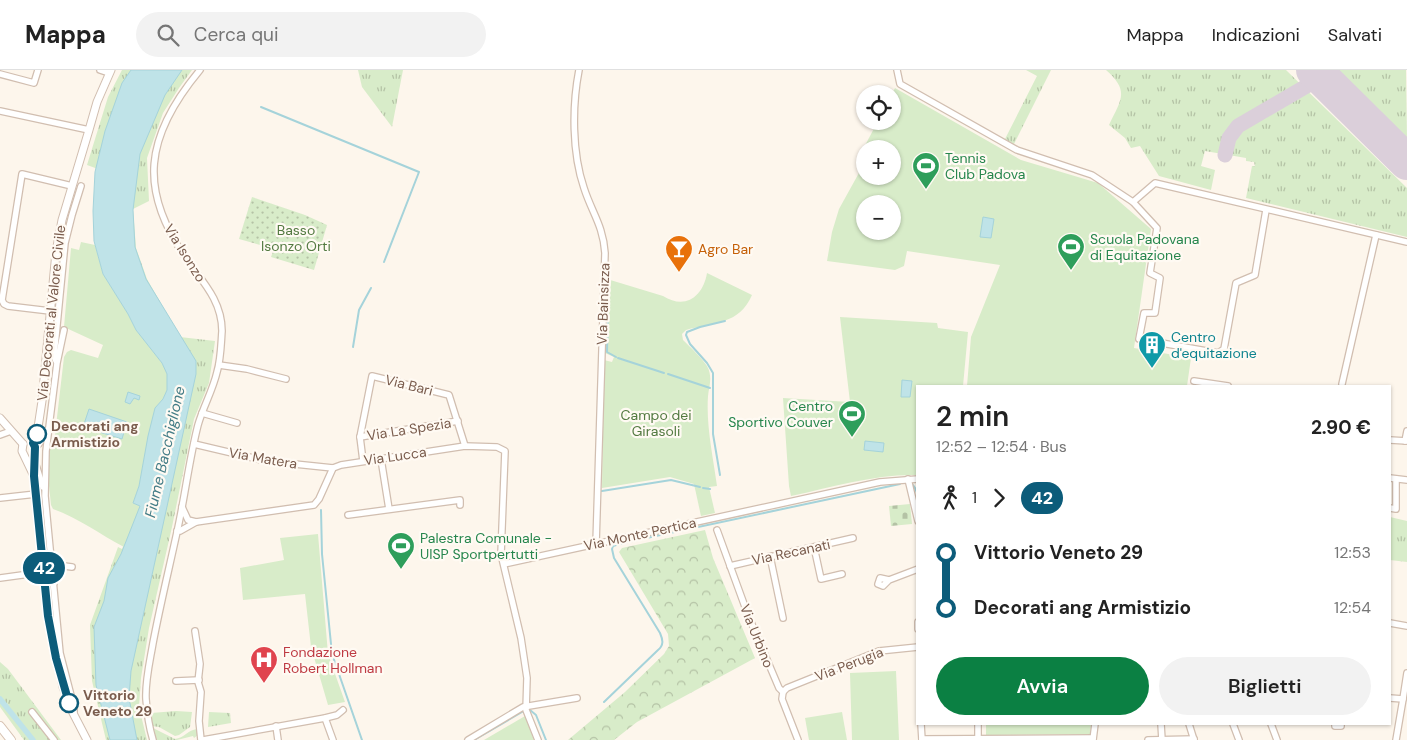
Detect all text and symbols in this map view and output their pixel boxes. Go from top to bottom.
search box [136,12,486,57]
text: Mappa [25,19,106,50]
icon: search [154,21,182,49]
text: Cerca qui [194,22,279,47]
text: Mappa [1126,23,1184,47]
text: Indicazioni [1212,23,1300,47]
text: Salvati [1328,23,1382,47]
map controls [856,85,901,240]
button: locate [856,85,901,130]
button: + [856,140,901,185]
place label: Tennis Club Padova [945,149,1025,183]
sports icon: Tennis Club Padova [911,151,941,190]
button: − [856,195,901,240]
street label: Via Isonzo [160,220,210,286]
park label: Basso Isonzo Orti [261,221,331,255]
street label: Via Decorati al Valore Civile [33,224,69,402]
place label: Scuola Padovana di Equitazione [1090,230,1199,264]
sports icon: Scuola Padovana di Equitazione [1056,232,1086,271]
bar icon: Agro Bar [664,234,694,273]
place label: Agro Bar [698,240,753,258]
street label: Via Bainsizza [593,263,613,345]
place label: Centro d'equitazione [1171,328,1257,362]
building icon: Centro d'equitazione [1137,330,1167,369]
street label: Via Bari [383,370,435,400]
water label: Fiume Bacchiglione [140,384,190,520]
place label: Centro Sportivo Couver [728,397,833,431]
text: 2 min [936,398,1009,435]
sports icon: Centro Sportivo Couver [837,399,867,438]
park label: Campo dei Girasoli [620,406,692,440]
street label: Via La Spezia [366,413,452,445]
text: 2.90 € [1311,415,1371,440]
place label: Decorati ang Armistizio [51,417,139,451]
marker: Decorati ang Armistizio [27,424,47,444]
text: 12:52 – 12:54 · Bus [936,436,1067,457]
street label: Via Matera [227,443,299,473]
street label: Via Lucca [362,443,428,469]
icon: walk [936,484,964,512]
icon: forward [985,484,1013,512]
text: 42 [1031,486,1053,510]
text: 1 [972,487,977,508]
street label: Via Monte Pertica [582,513,698,555]
place label: Palestra Comunale - UISP Sportpertutti [420,529,552,563]
sports icon: Palestra Comunale - UISP Sportpertutti [386,531,416,570]
street label: Via Recanati [750,535,832,569]
text: Vittorio Veneto 29 [974,540,1143,565]
text: 12:53 [1334,542,1371,563]
line badge: 42 [22,552,66,584]
text: 42 [33,556,55,580]
text: Decorati ang Armistizio [974,595,1191,620]
text: 12:54 [1334,597,1371,618]
street label: Via Urbino [736,602,778,670]
place label: Fondazione Robert Hollman [283,643,383,677]
street label: Via Perugia [812,643,886,685]
hospital icon: Fondazione Robert Hollman [249,645,279,684]
button: Avvia [936,657,1149,715]
button: Biglietti [1159,657,1371,715]
place label: Vittorio Veneto 29 [83,686,152,720]
marker: Vittorio Veneto 29 [59,693,79,713]

